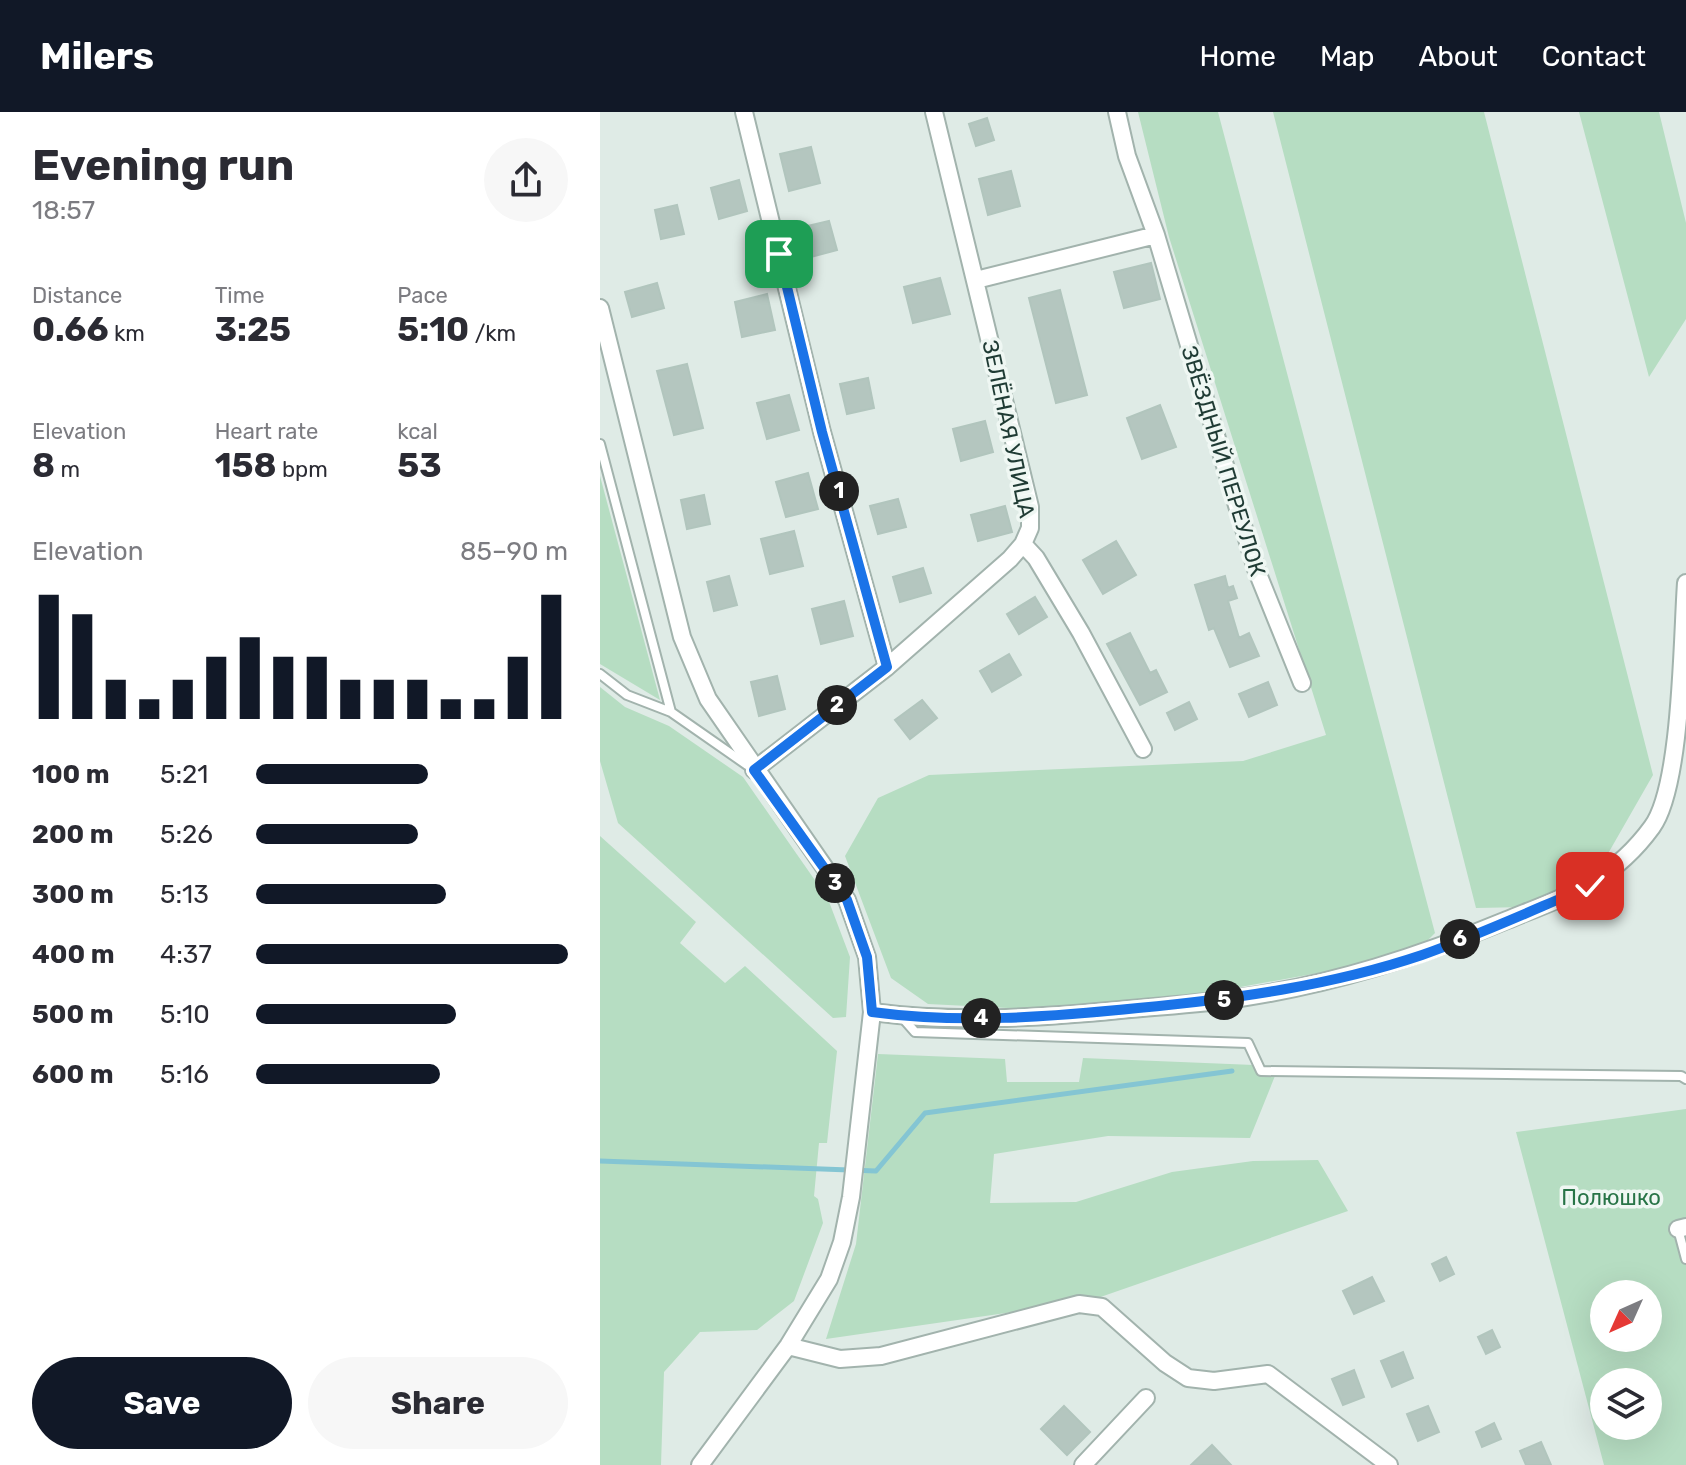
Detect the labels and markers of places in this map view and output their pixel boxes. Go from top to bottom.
pin [745,220,813,288]
pin: 1 [819,471,859,511]
pin: 2 [817,685,857,725]
pin [1556,852,1624,920]
pin: 3 [815,863,855,903]
pin: 6 [1440,919,1480,959]
pin: 5 [1204,980,1244,1020]
pin: 4 [961,998,1001,1038]

